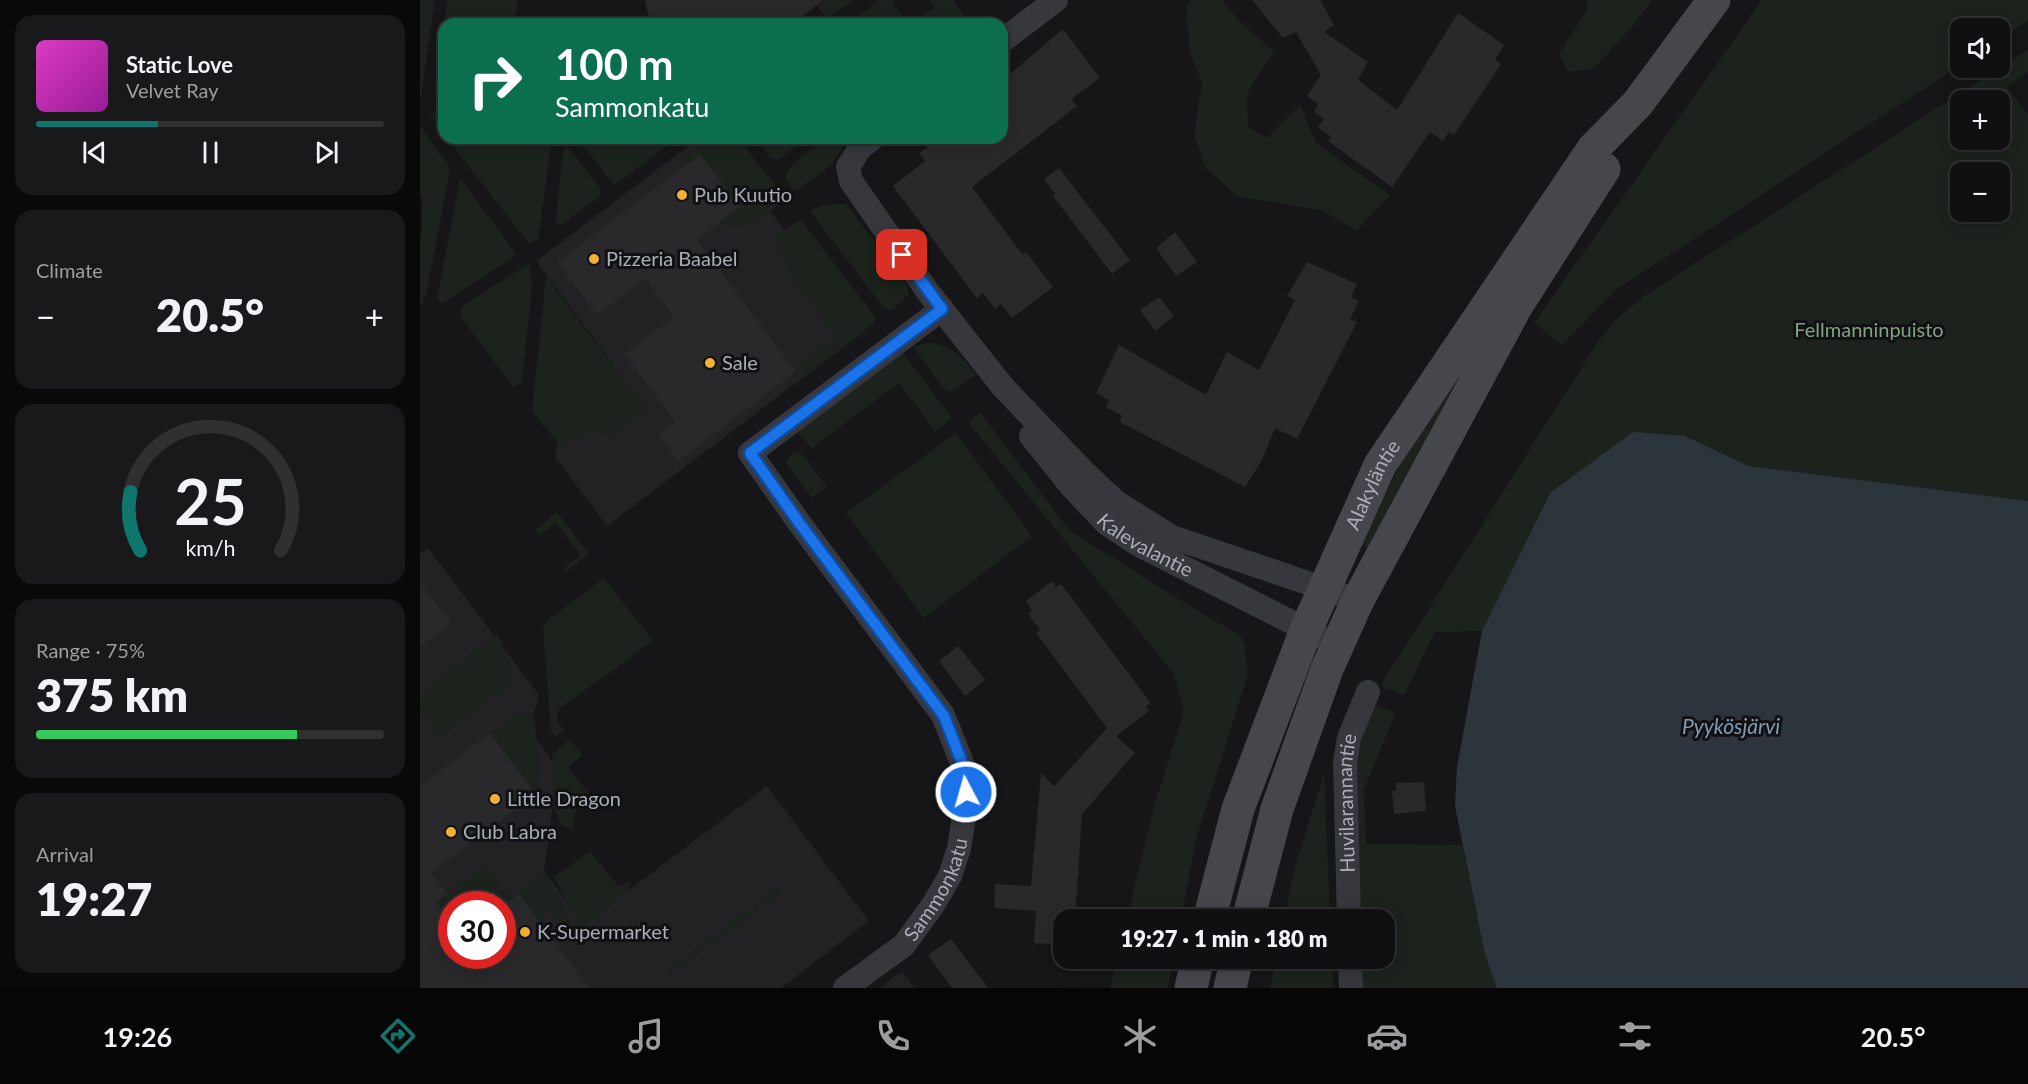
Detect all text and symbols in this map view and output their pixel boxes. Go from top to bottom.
map controls [1950,18,2010,222]
button: sound [1950,18,2010,78]
text: 100 m [555,39,673,89]
icon: right [456,42,534,120]
text: Static Love [126,51,233,78]
text: Velvet Ray [126,78,219,102]
text: Sammonkatu [555,90,709,123]
button: + [1950,90,2010,150]
icon: previous [78,136,111,169]
icon: pause [194,136,227,169]
icon: next [310,136,343,169]
button: − [1950,162,2010,222]
place label: Pub Kuutio [694,182,792,206]
marker: Pub Kuutio [675,188,689,202]
pin [876,229,927,280]
icon: arrive [885,238,918,271]
place label: Pizzeria Baabel [606,246,737,270]
marker: Pizzeria Baabel [587,252,601,266]
text: Climate [36,258,103,282]
text: 20.5° [156,288,264,342]
text: − [36,296,55,336]
text: + [365,296,384,336]
park label: Fellmanninpuisto [1794,317,1944,341]
place label: Sale [722,350,758,374]
marker: Sale [703,356,717,370]
street label: Alakyläntie [1340,435,1405,533]
text: 25 [174,463,246,538]
street label: Kalevalantie [1092,508,1197,581]
text: km/h [185,535,235,561]
text: Range · 75% [36,638,145,662]
text: 375 km [36,668,188,722]
water label: Pyykösjärvi [1682,713,1780,738]
street label: Huvilarannantie [1331,732,1361,873]
position arrow [934,760,998,824]
place label: Little Dragon [507,786,621,810]
marker: Little Dragon [488,792,502,806]
place label: Club Labra [463,819,557,843]
marker: Club Labra [444,825,458,839]
street label: Sammonkatu [898,836,971,945]
text: Arrival [36,842,94,866]
text: 19:27 [36,872,152,926]
speed limit sign: 30 [438,891,516,969]
place label: K-Supermarket [537,919,669,943]
marker: K-Supermarket [518,925,532,939]
text: 19:27 · 1 min · 180 m [1121,925,1327,952]
icon: directions [377,1015,419,1057]
icon: music [625,1015,667,1057]
icon: phone [872,1015,914,1057]
icon: climate [1119,1015,1161,1057]
icon: car [1366,1015,1408,1057]
icon: filters [1614,1015,1656,1057]
text: 19:26 [103,1020,172,1053]
text: 20.5° [1861,1020,1925,1053]

